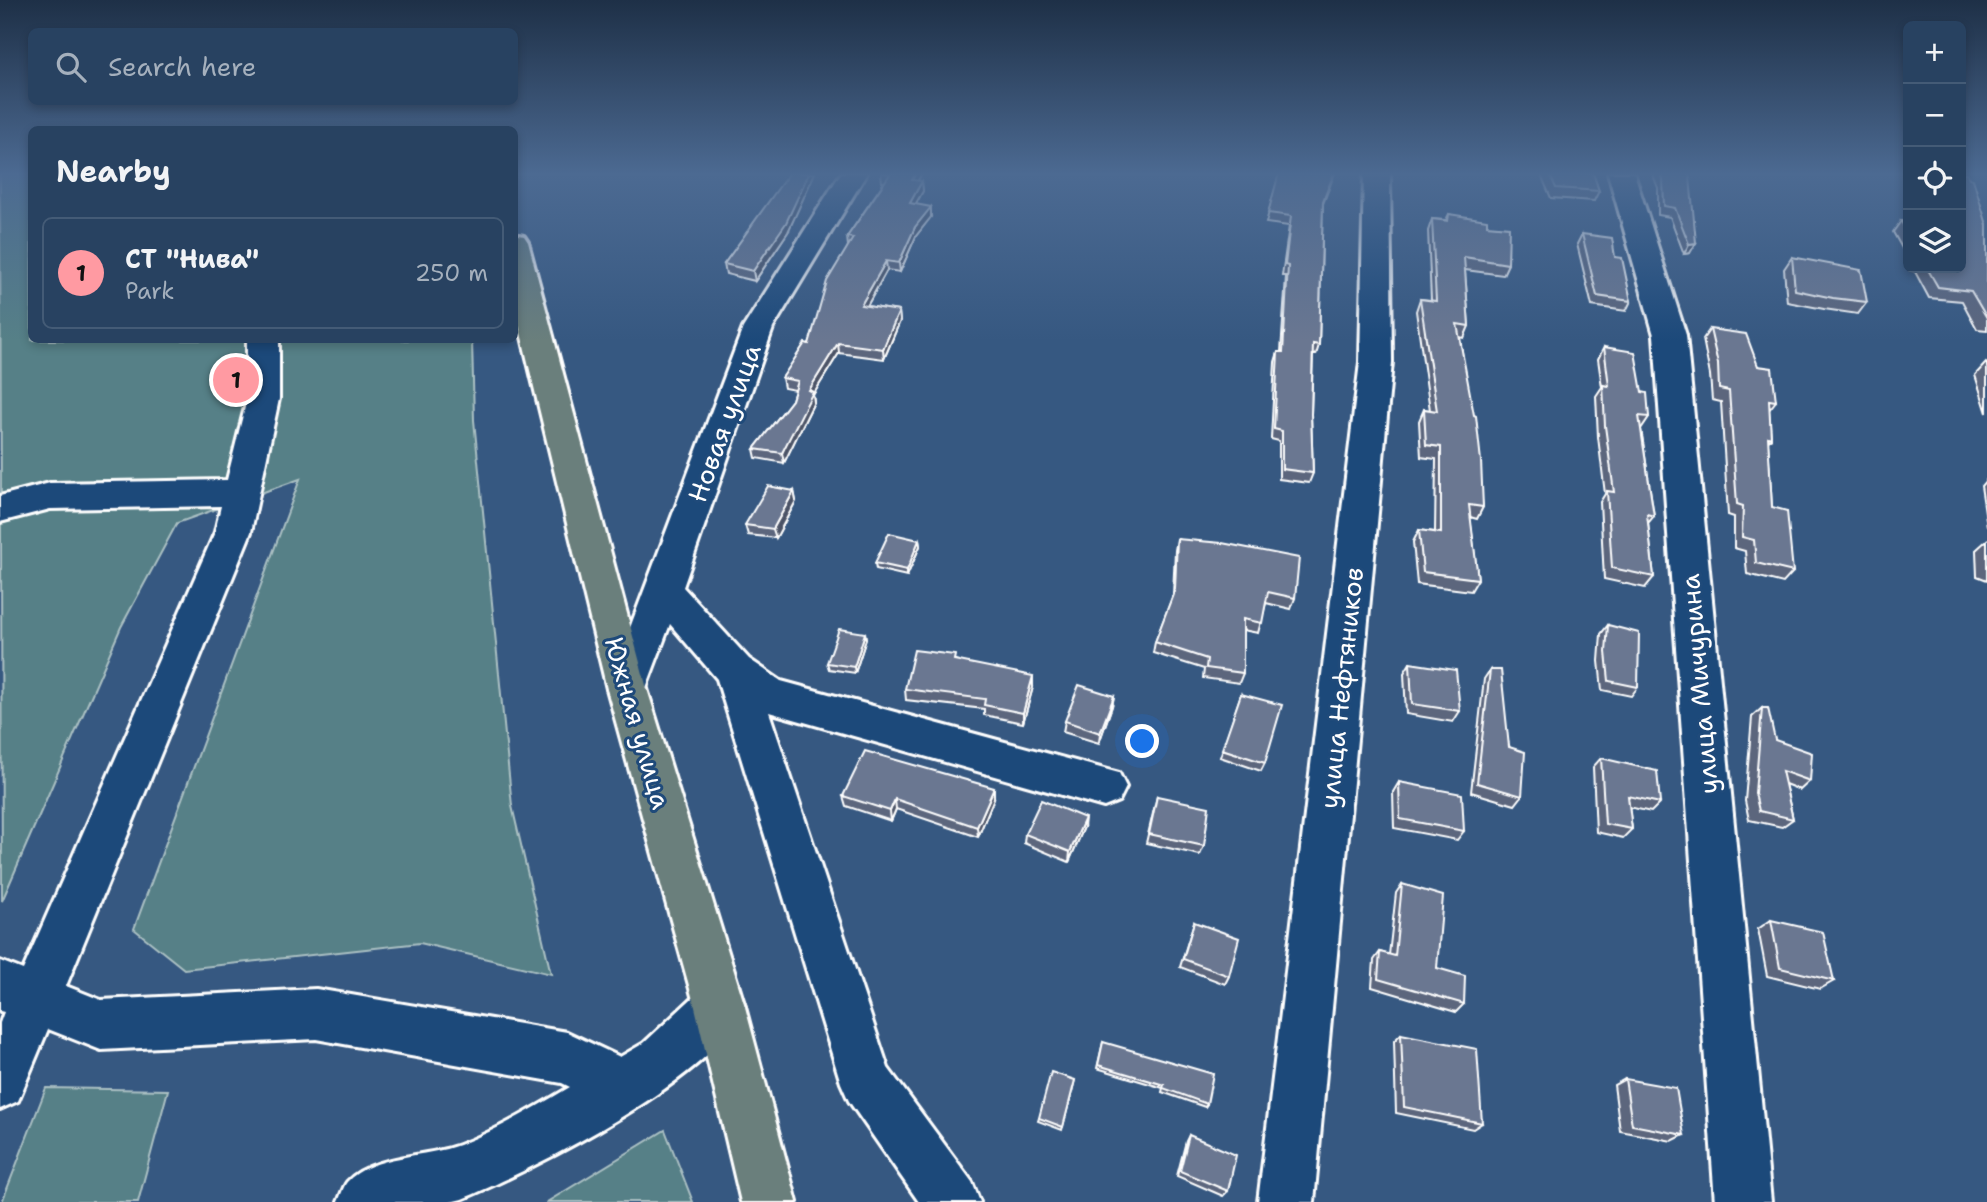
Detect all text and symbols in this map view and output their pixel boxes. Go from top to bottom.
map controls [1903,21,1966,273]
button: + [1903,21,1966,84]
search box [28,28,518,105]
icon: search [52,48,90,86]
text: Search here [108,49,257,84]
button: − [1903,84,1966,147]
button: locate [1903,147,1966,210]
text: Nearby [56,151,171,192]
button: layers [1903,210,1966,273]
text: СТ "Нива" [125,241,259,276]
text: 1 [76,258,86,288]
text: 250 m [415,258,488,288]
text: Park [125,276,174,306]
street label: Новая улица [679,339,769,507]
pin: 1 [213,354,259,406]
street label: улица Нефтяников [1311,566,1371,810]
street label: улица Мичурина [1672,572,1726,796]
street label: Южная улица [597,633,679,813]
your location [1125,724,1159,758]

